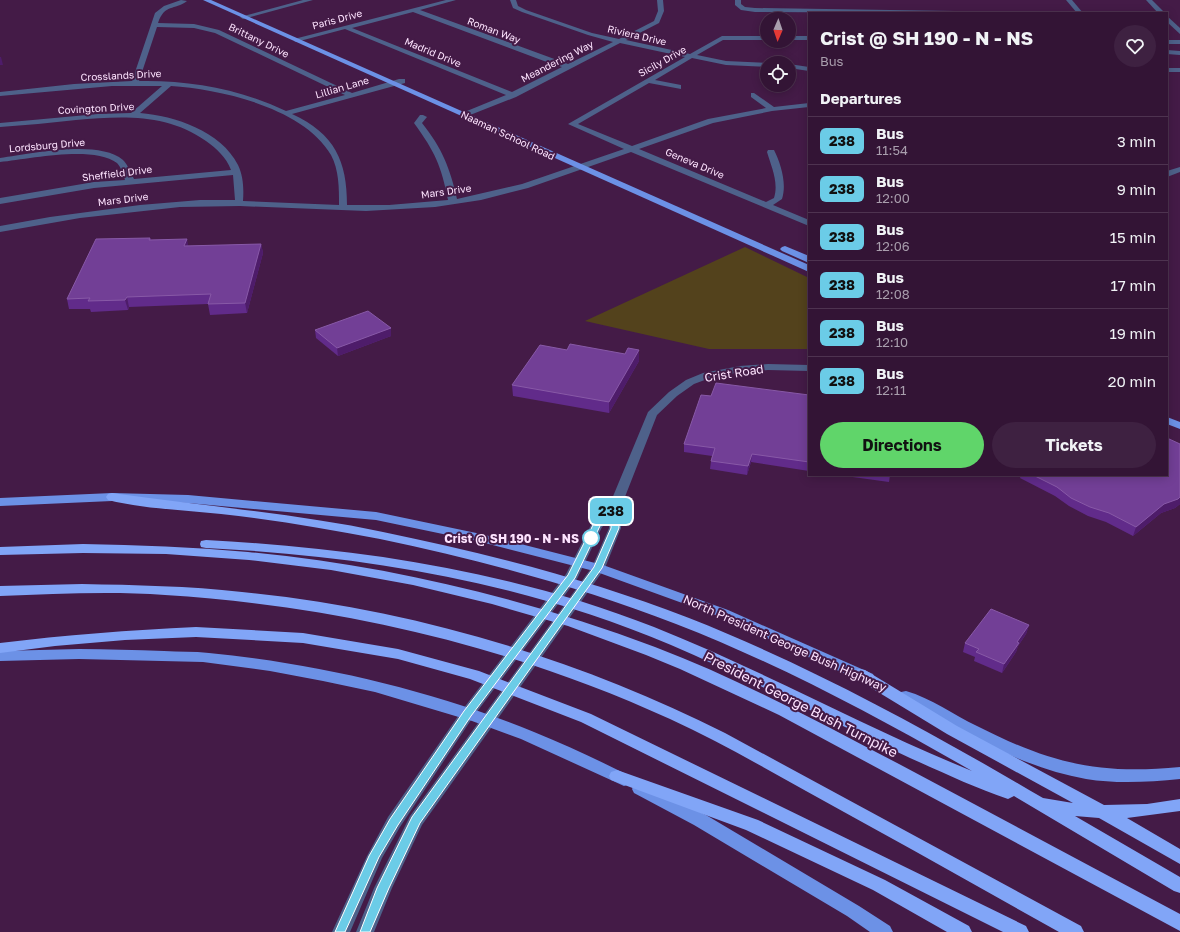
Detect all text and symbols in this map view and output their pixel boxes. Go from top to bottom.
street label: Paris Drive [311,7,363,31]
north arrow [760,12,796,48]
map controls [760,12,796,92]
street label: Roman Way [466,14,523,46]
street label: Brittany Drive [227,20,291,60]
street label: Riviera Drive [606,22,668,48]
button: heart [1114,25,1156,67]
text: Crist @ SH 190 - N - NS [820,26,1033,49]
street label: Madrid Drive [403,35,463,69]
street label: Meandering Way [519,37,596,84]
street label: Sicily Drive [636,43,688,79]
text: Bus [820,53,843,69]
button: locate [760,56,796,92]
street label: Crosslands Drive [80,67,162,83]
street label: Lillian Lane [314,74,370,100]
text: Departures [820,89,901,107]
street label: Covington Drive [57,100,135,116]
street label: Naaman School Road [459,108,557,162]
text: Bus [876,124,904,142]
text: 238 [829,132,855,149]
text: 3 min [1117,132,1156,150]
street label: Lordsburg Drive [8,136,86,154]
text: 11:54 [876,142,908,158]
street label: Geneva Drive [664,145,726,181]
street label: Sheffield Drive [81,163,153,183]
text: Bus [876,172,904,190]
text: 238 [829,180,855,197]
text: 9 min [1117,180,1156,198]
street label: Mars Drive [420,182,472,200]
street label: Mars Drive [97,190,149,208]
text: 12:00 [876,190,910,206]
text: Bus [876,220,904,238]
text: 238 [829,228,855,245]
text: 15 min [1110,228,1156,246]
text: 12:06 [876,238,910,254]
text: Bus [876,268,904,286]
text: 238 [829,276,855,293]
text: 17 min [1111,276,1156,294]
text: 12:08 [876,286,910,302]
text: Bus [876,316,904,334]
text: 238 [829,324,855,341]
text: 19 min [1109,324,1156,342]
text: 12:10 [876,334,908,350]
street label: Crist Road [703,361,765,385]
text: Bus [876,364,904,382]
text: 238 [829,372,855,389]
text: 20 min [1108,372,1156,390]
text: 12:11 [876,382,906,398]
button: Directions [820,422,984,468]
button: Tickets [992,422,1156,468]
line badge: 238 [588,498,634,524]
text: 238 [598,502,624,519]
marker: Crist @ SH 190 - N - NS [582,529,600,547]
place label: Crist @ SH 190 - N - NS [444,531,579,546]
street label: North President George Bush Highway [681,591,889,695]
street label: President George Bush Turnpike [701,648,901,760]

